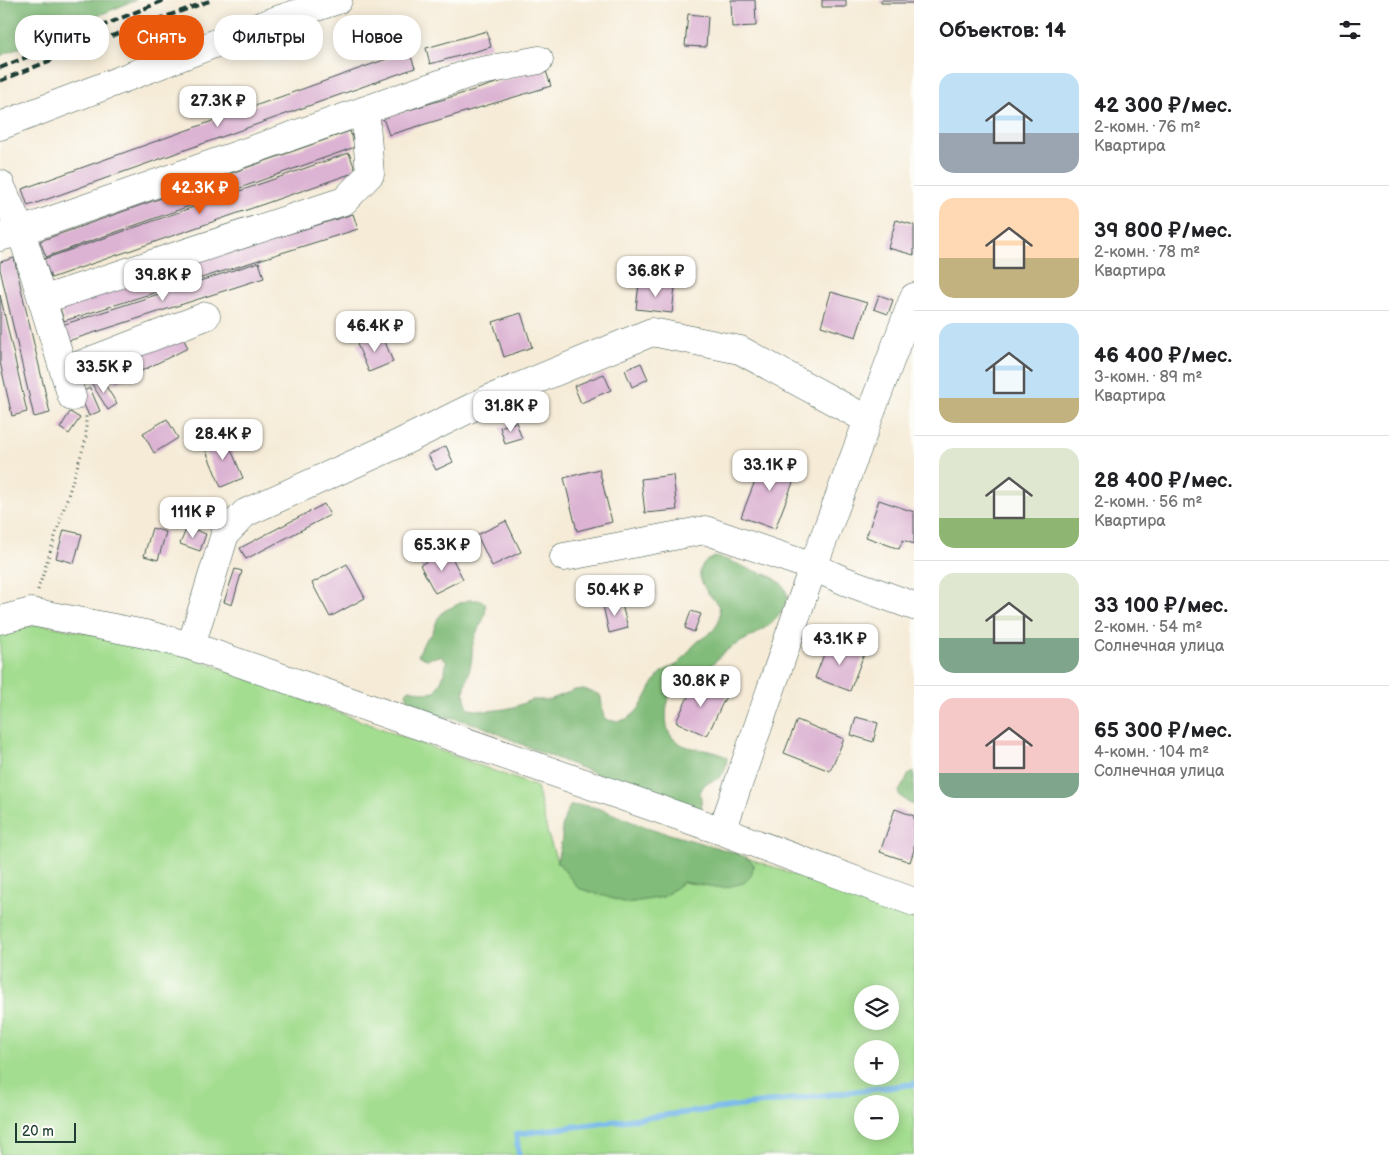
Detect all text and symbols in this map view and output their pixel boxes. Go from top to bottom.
chip: Купить [15,15,109,60]
chip: Снять [119,15,204,60]
chip: Фильтры [214,15,323,60]
chip: Новое [333,15,421,60]
icon: filters [1336,16,1364,44]
text: Объектов: 14 [939,18,1066,43]
pin: 27.3K ₽ [172,86,264,128]
text: 27.3K ₽ [190,92,246,111]
icon: home [979,93,1039,153]
text: 42 300 ₽/мес. [1094,93,1232,118]
text: 2-комн. · 76 m² [1094,118,1201,137]
text: Квартира [1094,137,1166,156]
pin: 42.3K ₽ [154,172,246,215]
text: 42.3K ₽ [172,179,228,198]
icon: home [979,218,1039,278]
text: 39 800 ₽/мес. [1094,218,1232,243]
text: 2-комн. · 78 m² [1094,243,1200,262]
pin: 36.8K ₽ [610,256,702,298]
pin: 39.8K ₽ [117,260,209,302]
text: 36.8K ₽ [628,262,684,281]
text: Квартира [1094,262,1166,281]
text: 39.8K ₽ [135,266,191,285]
pin: 46.4K ₽ [329,310,421,353]
text: 46.4K ₽ [347,317,403,336]
icon: home [979,343,1039,403]
text: 46 400 ₽/мес. [1094,343,1232,368]
pin: 33.5K ₽ [58,352,150,394]
text: 33.5K ₽ [76,358,132,377]
text: 3-комн. · 89 m² [1094,368,1202,387]
text: Квартира [1094,387,1166,406]
pin: 31.8K ₽ [465,390,557,433]
text: 31.8K ₽ [484,397,538,416]
pin: 28.4K ₽ [177,418,269,461]
text: 28.4K ₽ [195,425,251,444]
pin: 33.1K ₽ [724,450,816,492]
text: 33.1K ₽ [743,456,797,475]
icon: home [979,468,1039,528]
text: 28 400 ₽/мес. [1094,468,1232,493]
text: 2-комн. · 56 m² [1094,493,1202,512]
pin: 111K ₽ [152,496,234,539]
text: 111K ₽ [171,503,215,522]
text: Квартира [1094,512,1166,531]
pin: 65.3K ₽ [396,530,488,572]
text: 65.3K ₽ [414,536,470,555]
pin: 50.4K ₽ [569,574,661,617]
text: 50.4K ₽ [587,581,643,600]
icon: home [979,593,1039,653]
text: 33 100 ₽/мес. [1094,593,1228,618]
text: 2-комн. · 54 m² [1094,618,1202,637]
pin: 43.1K ₽ [794,624,886,666]
text: 43.1K ₽ [813,630,867,649]
text: Солнечная улица [1094,637,1224,656]
pin: 30.8K ₽ [655,666,747,708]
text: 30.8K ₽ [673,672,729,691]
icon: home [979,718,1039,778]
text: 65 300 ₽/мес. [1094,718,1232,743]
text: 4-комн. · 104 m² [1094,743,1209,762]
text: Солнечная улица [1094,762,1224,781]
map controls [854,985,899,1140]
button: layers [854,985,899,1030]
button: + [854,1040,899,1085]
button: − [854,1095,899,1140]
scale bar [15,1120,76,1143]
text: 20 m [22,1123,54,1140]

